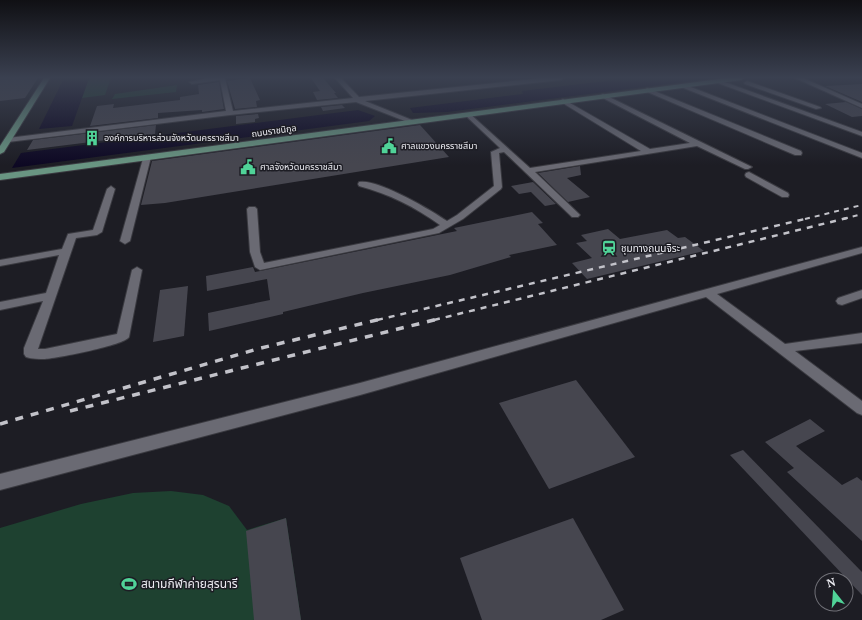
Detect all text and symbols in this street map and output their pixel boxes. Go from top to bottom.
street label: ถนนราชนิกูล [251,122,297,140]
building icon: องค์การบริหารส่วนจังหวัดนครราชสีมา [83,129,101,147]
place label: องค์การบริหารส่วนจังหวัดนครราชสีมา [104,132,239,144]
public building icon: ศาลแขวงนครราชสีมา [380,137,398,155]
place label: ศาลแขวงนครราชสีมา [401,140,477,152]
public building icon: ศาลจังหวัดนครราชสีมา [239,158,257,176]
place label: ศาลจังหวัดนครราชสีมา [260,161,342,173]
station icon: ชุมทางถนนจิระ [600,239,618,257]
place label: ชุมทางถนนจิระ [621,242,680,255]
north arrow [814,572,854,612]
text: N [825,574,838,590]
sports icon: สนามกีฬาค่ายสุรนารี [120,575,138,593]
place label: สนามกีฬาค่ายสุรนารี [141,576,238,591]

